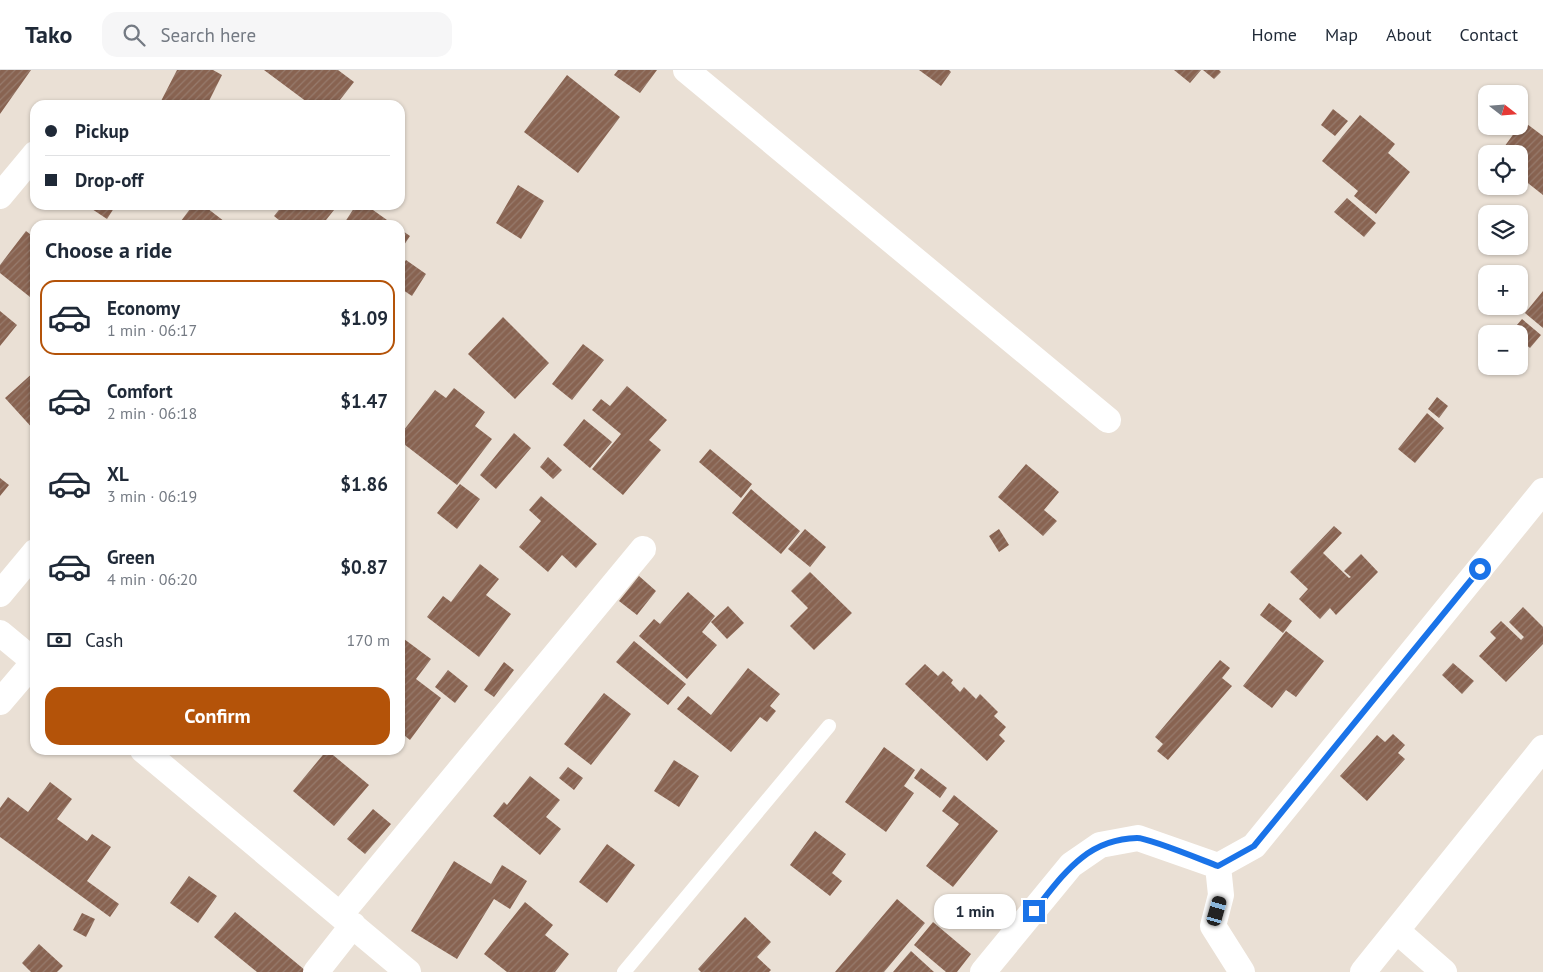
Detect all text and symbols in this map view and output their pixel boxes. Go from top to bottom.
search box [102,12,452,57]
text: Tako [25,19,72,50]
icon: search [120,21,148,49]
text: Search here [160,23,256,47]
text: Home [1251,23,1297,46]
text: Map [1325,23,1358,46]
text: About [1386,23,1432,46]
text: Contact [1460,23,1518,46]
north arrow [1478,85,1528,135]
map controls [1478,85,1528,375]
text: Pickup [75,119,129,143]
button: locate [1478,145,1528,195]
text: Drop-off [75,168,143,192]
button: layers [1478,205,1528,255]
text: Choose a ride [45,236,172,264]
button: + [1478,265,1528,315]
icon: car [47,295,92,340]
text: Economy [107,296,180,320]
text: $1.09 [340,306,388,330]
text: 1 min · 06:17 [107,320,197,340]
button: − [1478,325,1528,375]
icon: car [47,378,92,423]
text: Comfort [107,379,173,403]
text: $1.47 [340,389,388,413]
text: 2 min · 06:18 [107,403,197,423]
icon: car [47,461,92,506]
text: XL [107,462,129,486]
text: $1.86 [340,472,388,496]
text: 3 min · 06:19 [107,486,197,506]
icon: car [47,544,92,589]
text: Green [107,545,155,569]
text: $0.87 [340,555,388,579]
route start [1469,558,1491,580]
text: 4 min · 06:20 [107,569,197,589]
icon: cash [45,626,73,654]
text: Cash [85,628,123,652]
text: 170 m [347,630,390,650]
button: Confirm [45,687,390,745]
callout: 1 min [934,894,1016,928]
car [1205,895,1228,927]
route end [1023,900,1045,922]
text: 1 min [955,901,995,921]

